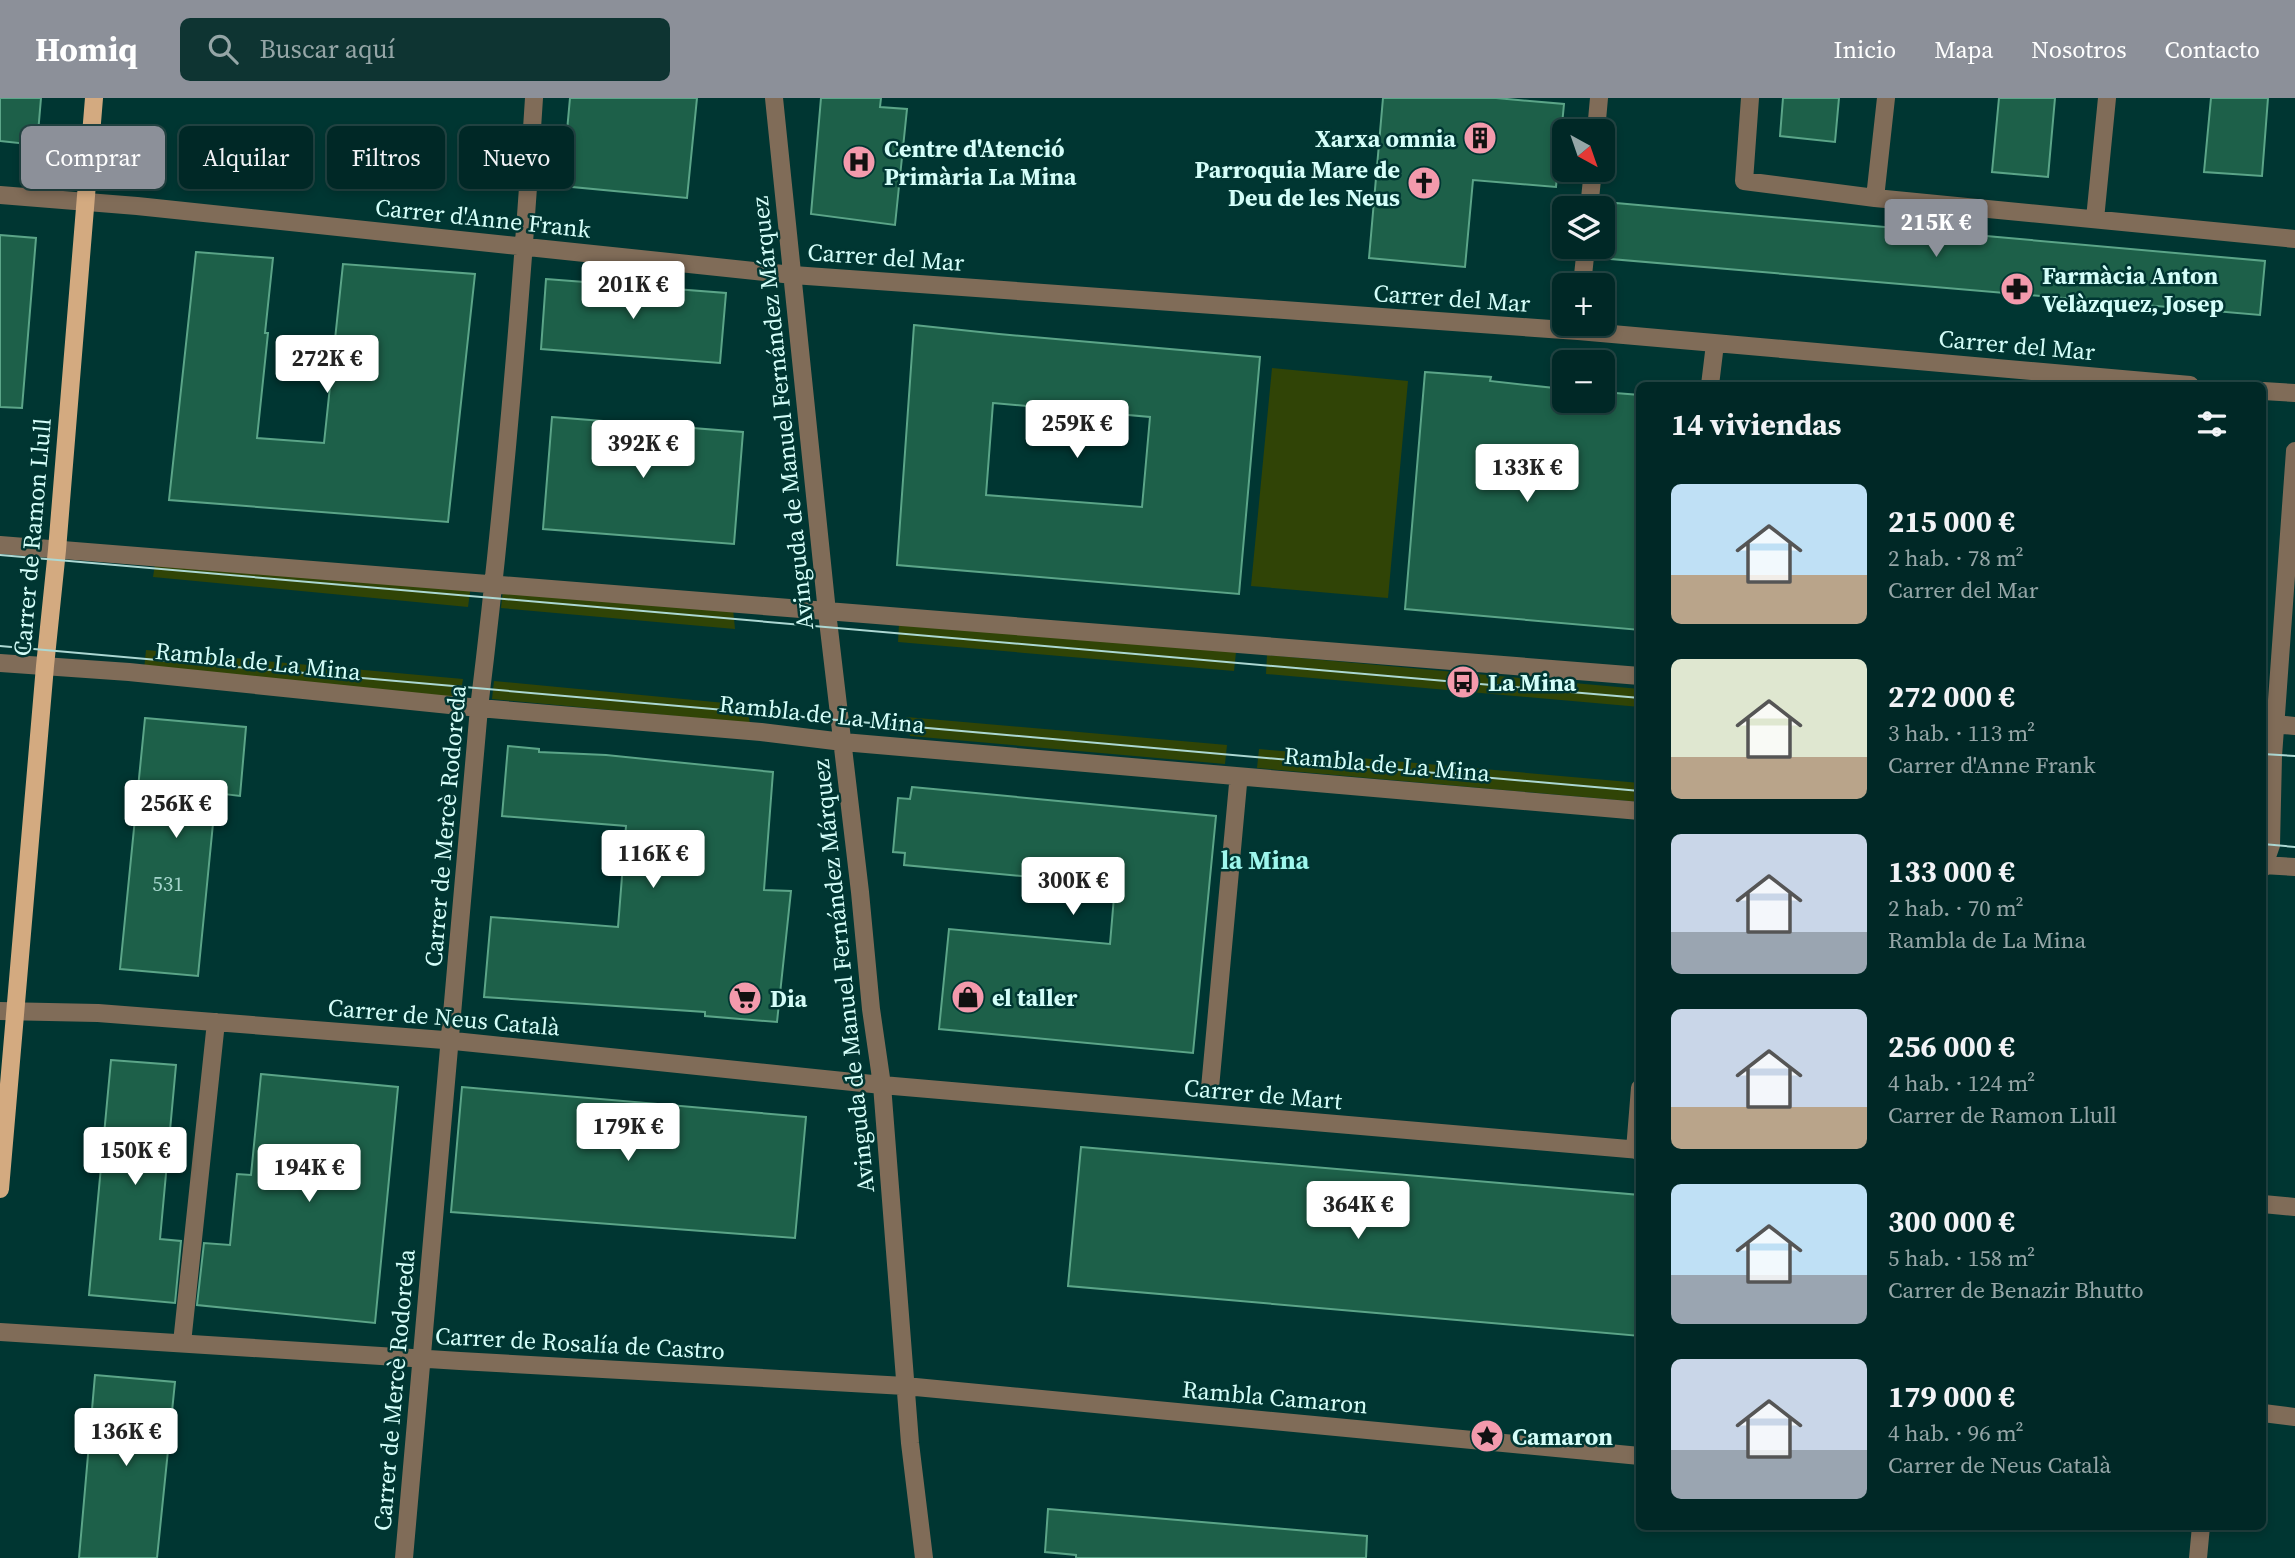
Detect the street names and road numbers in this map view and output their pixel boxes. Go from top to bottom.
street label: Carrer d'Anne Frank [374,190,593,246]
street label: Avinguda de Manuel Fernández Márquez [743,195,821,631]
street label: Carrer del Mar [807,235,965,279]
street label: Carrer del Mar [1373,276,1531,320]
street label: Carrer del Mar [1937,322,2097,368]
street label: Carrer de Ramon Llull [5,417,59,657]
street label: Rambla de La Mina [153,634,363,688]
street label: Carrer de Mercè Rodoreda [416,683,474,968]
street label: Rambla de La Mina [717,687,927,741]
street label: Rambla de La Mina [1283,739,1492,790]
street label: Avinguda de Manuel Fernández Márquez [804,758,882,1194]
street label: Carrer de Neus Català [327,990,562,1044]
street label: Carrer de Mart [1183,1071,1344,1117]
street label: Carrer de Mercè Rodoreda [365,1247,423,1532]
street label: Carrer de Rosalía de Castro [434,1319,726,1367]
street label: Rambla Camaron [1181,1372,1369,1422]

